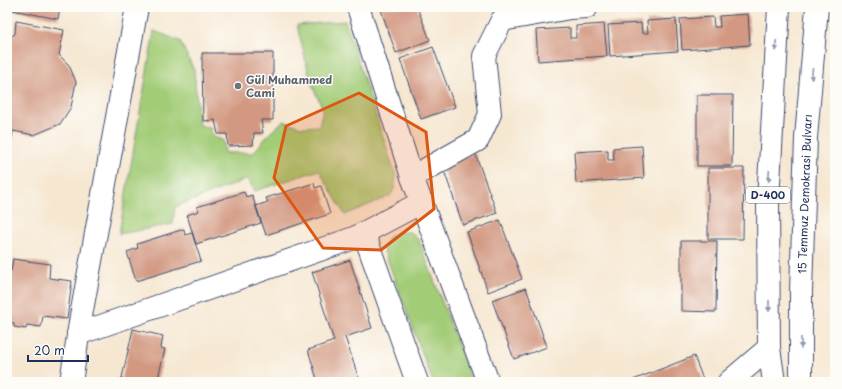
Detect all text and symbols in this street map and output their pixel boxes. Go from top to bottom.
one-way arrow [773,40,780,52]
one-way arrow [808,68,815,80]
place label: Gül Muhammed Cami [246,71,332,101]
marker: Gül Muhammed Cami [233,81,243,91]
street label: 15 Temmuz Demokrasi Bulvarı [793,114,816,274]
one-way arrow [766,170,773,182]
road number: D-400 [746,187,790,203]
one-way arrow [766,300,772,313]
scale bar [28,337,88,363]
one-way arrow [798,337,804,350]
text: 20 m [34,341,65,359]

